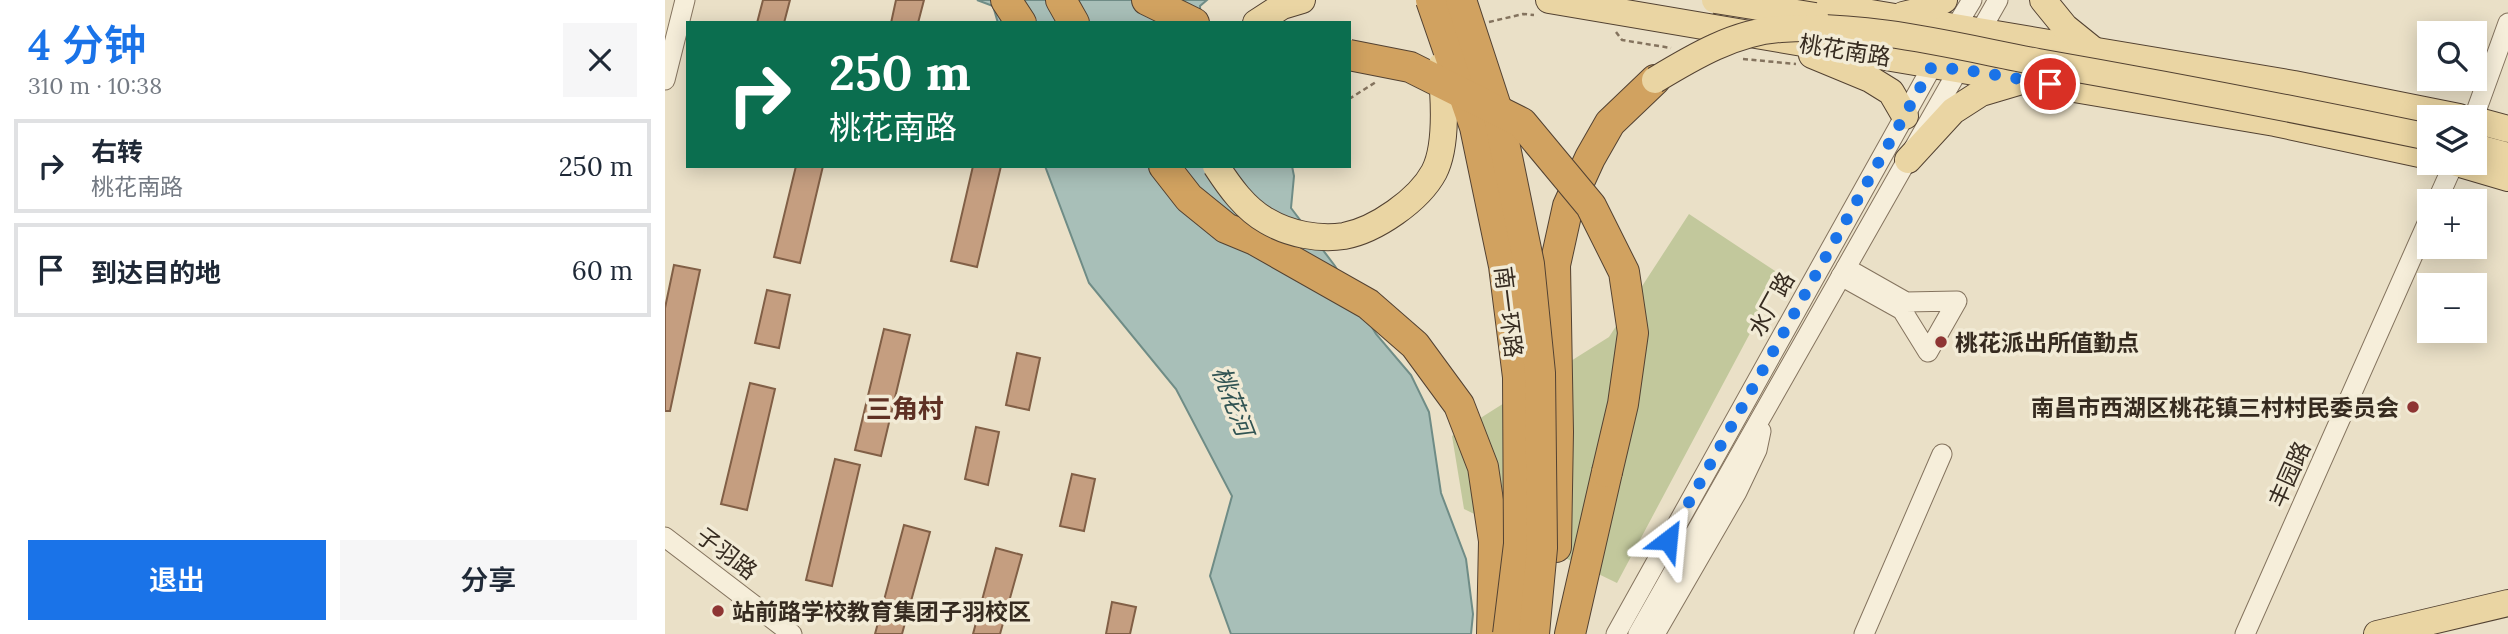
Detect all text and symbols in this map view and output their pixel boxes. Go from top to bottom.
text: 4 分钟 [28,18,146,72]
map controls [2417,21,2487,343]
button: search [2417,21,2487,91]
button: close [563,23,637,97]
street label: 桃花南路 [1797,28,1893,72]
text: 250 m [829,41,971,103]
icon: right [714,49,805,140]
pin [2020,54,2080,114]
icon: arrive [2031,65,2069,103]
text: 310 m · 10:38 [28,71,162,100]
button: layers [2417,105,2487,175]
text: 桃花南路 [829,107,957,148]
text: 右转 [91,135,143,168]
icon: right [32,147,70,185]
text: 250 m [559,150,633,183]
text: 桃花南路 [91,172,183,201]
button: + [2417,189,2487,259]
icon: arrive [32,251,70,289]
text: 60 m [572,254,633,287]
text: 到达目的地 [91,256,221,289]
street label: 南一环路 [1489,265,1529,359]
street label: 水厂路 [1742,267,1800,341]
button: − [2417,273,2487,343]
place label: 桃花派出所值勤点 [1955,328,2139,357]
marker: 桃花派出所值勤点 [1933,334,1949,350]
water label: 桃花河 [1206,362,1262,444]
district label: 三角村 [866,392,944,425]
place label: 南昌市西湖区桃花镇三村村民委员会 [2031,393,2399,422]
marker: 南昌市西湖区桃花镇三村村民委员会 [2405,399,2421,415]
street label: 丰园路 [2262,437,2316,511]
position arrow [1631,503,1705,577]
street label: 子羽路 [691,521,763,585]
button: 退出 [28,540,326,620]
button: 分享 [340,540,637,620]
place label: 站前路学校教育集团子羽校区 [732,597,1031,626]
marker: 站前路学校教育集团子羽校区 [710,603,726,619]

